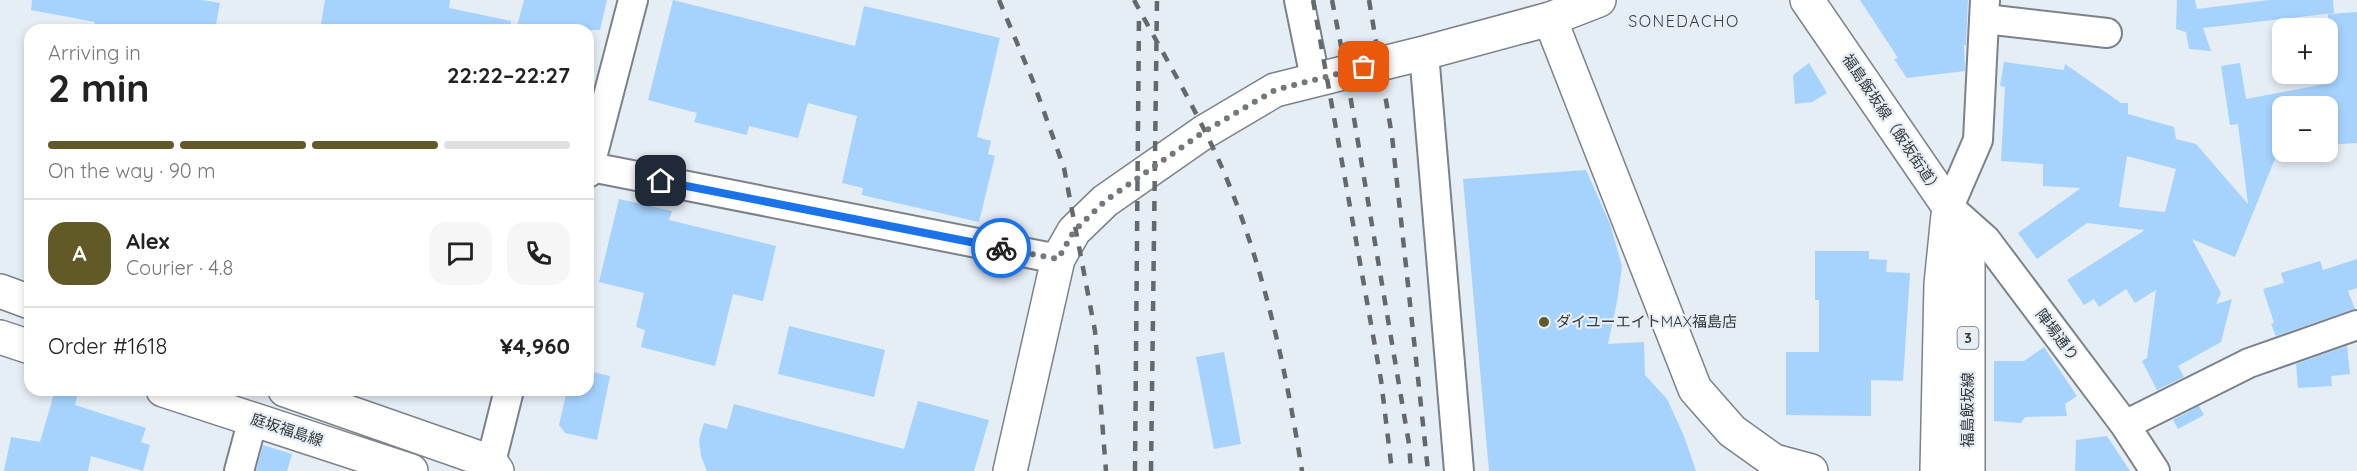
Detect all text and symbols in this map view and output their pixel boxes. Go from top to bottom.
district label: SONEDACHO [1628,11,1740,31]
map controls [2272,18,2338,162]
button: + [2272,18,2338,84]
text: Arriving in [48,40,141,65]
pin [1338,41,1389,92]
icon: bag [1347,50,1380,83]
street label: 福島飯坂線（飯坂街道） [1838,50,1946,197]
text: 22:22–22:27 [447,61,570,89]
text: 2 min [48,63,150,112]
button: − [2272,96,2338,162]
pin [635,155,686,206]
text: On the way · 90 m [48,158,215,183]
icon: home [644,164,677,197]
courier [971,218,1031,278]
button: chat [429,222,492,285]
button: phone [507,222,570,285]
text: Alex [126,227,169,255]
icon: bike [985,232,1018,265]
text: A [72,239,87,267]
text: Courier · 4.8 [126,255,233,280]
street label: 陣場通り [2032,305,2083,364]
place label: ダイユーエイトMAX福島店 [1556,312,1737,331]
marker: ダイユーエイトMAX福島店 [1537,315,1551,329]
road number: 3 [1958,327,1978,349]
text: Order #1618 [48,332,167,360]
text: ¥4,960 [500,332,570,360]
street label: 福島飯坂線 [1958,372,1977,448]
street label: 庭坂福島線 [249,409,326,450]

